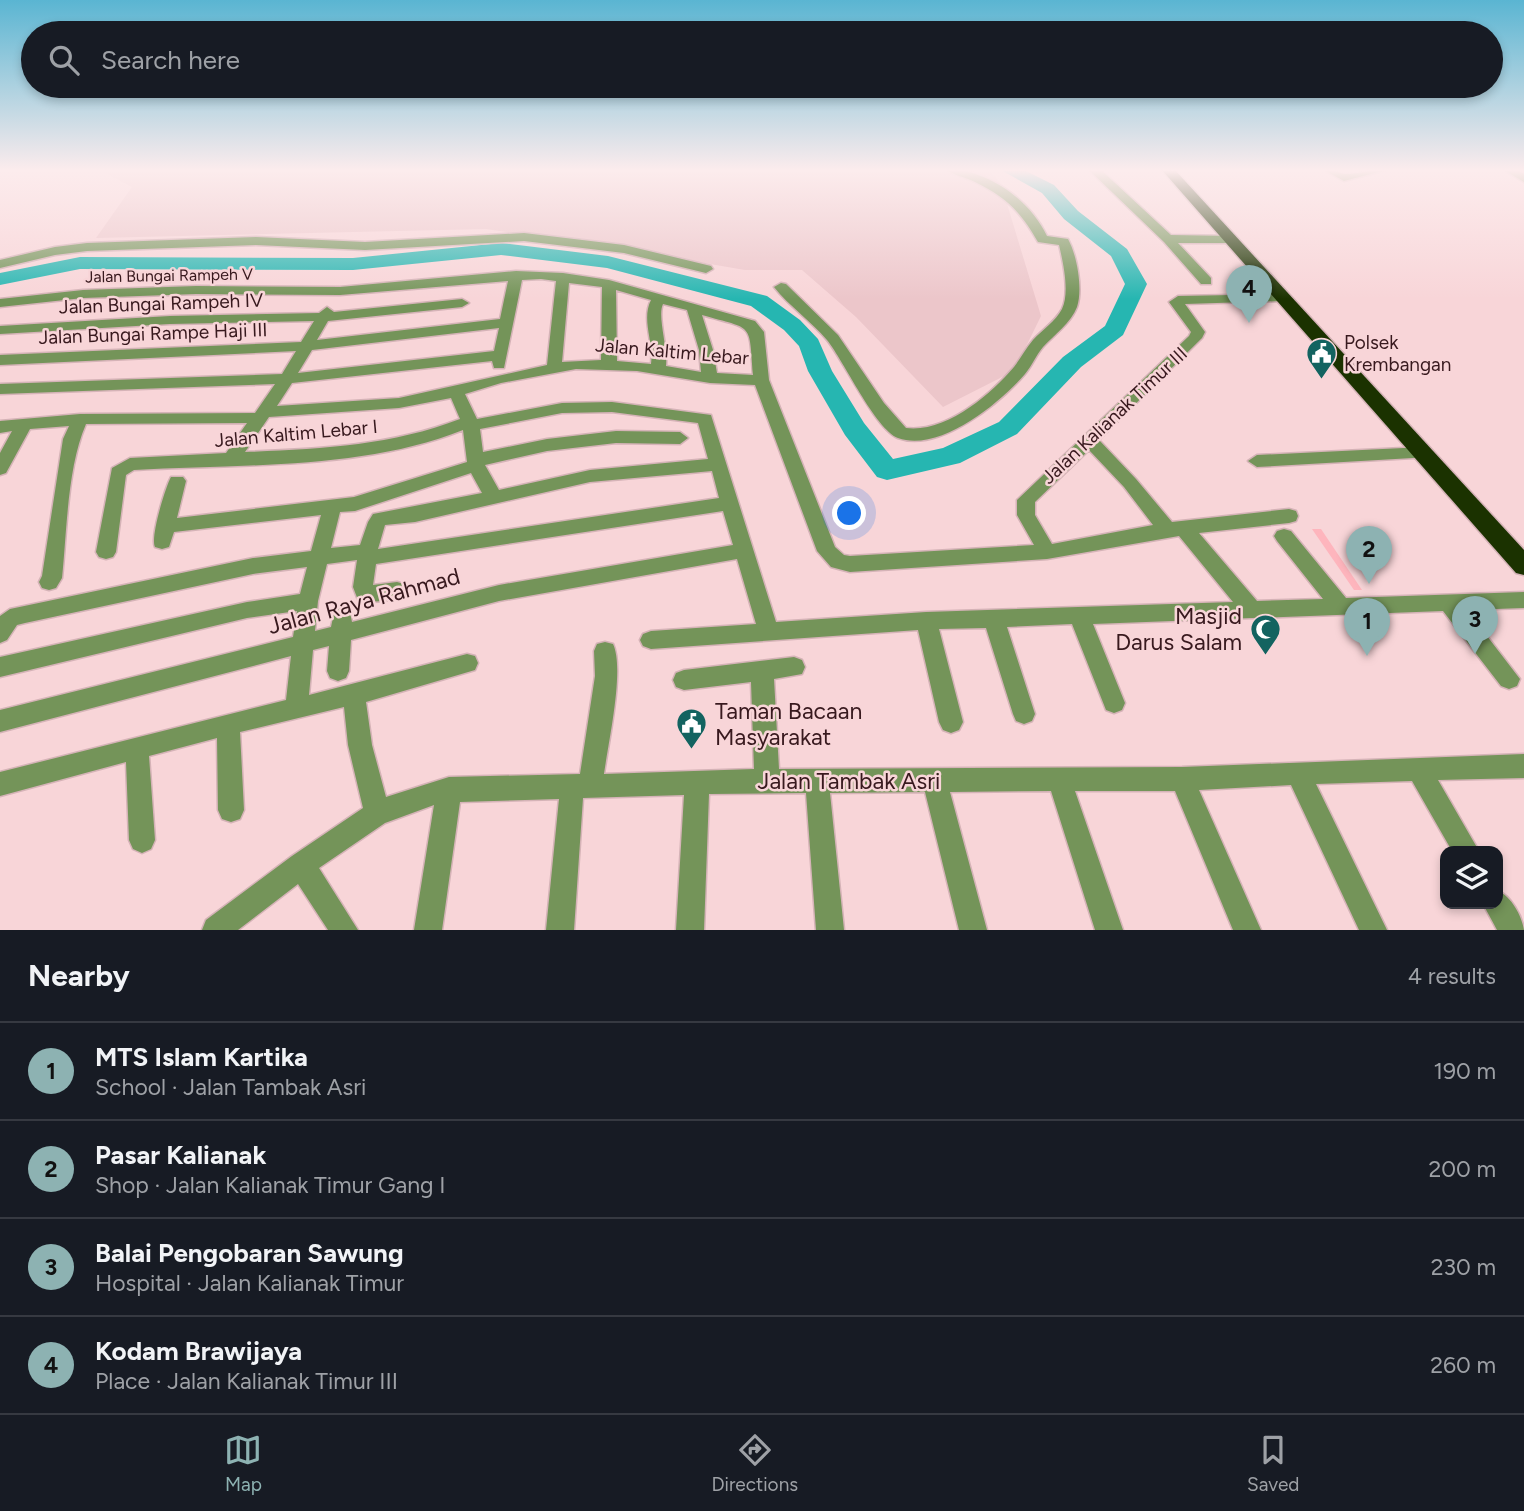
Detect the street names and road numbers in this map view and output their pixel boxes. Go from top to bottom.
street label: Jalan Bungai Rampeh V [85,265,253,286]
street label: Jalan Bungai Rampeh IV [58,288,264,319]
street label: Jalan Bungai Rampe Haji III [38,318,268,349]
street label: Jalan Kaltim Lebar [594,333,750,370]
street label: Jalan Kalianak Timur III [1037,342,1192,489]
street label: Jalan Kaltim Lebar I [213,415,379,452]
street label: Jalan Raya Rahmad [265,562,463,640]
street label: Jalan Tambak Asri [758,767,940,795]

